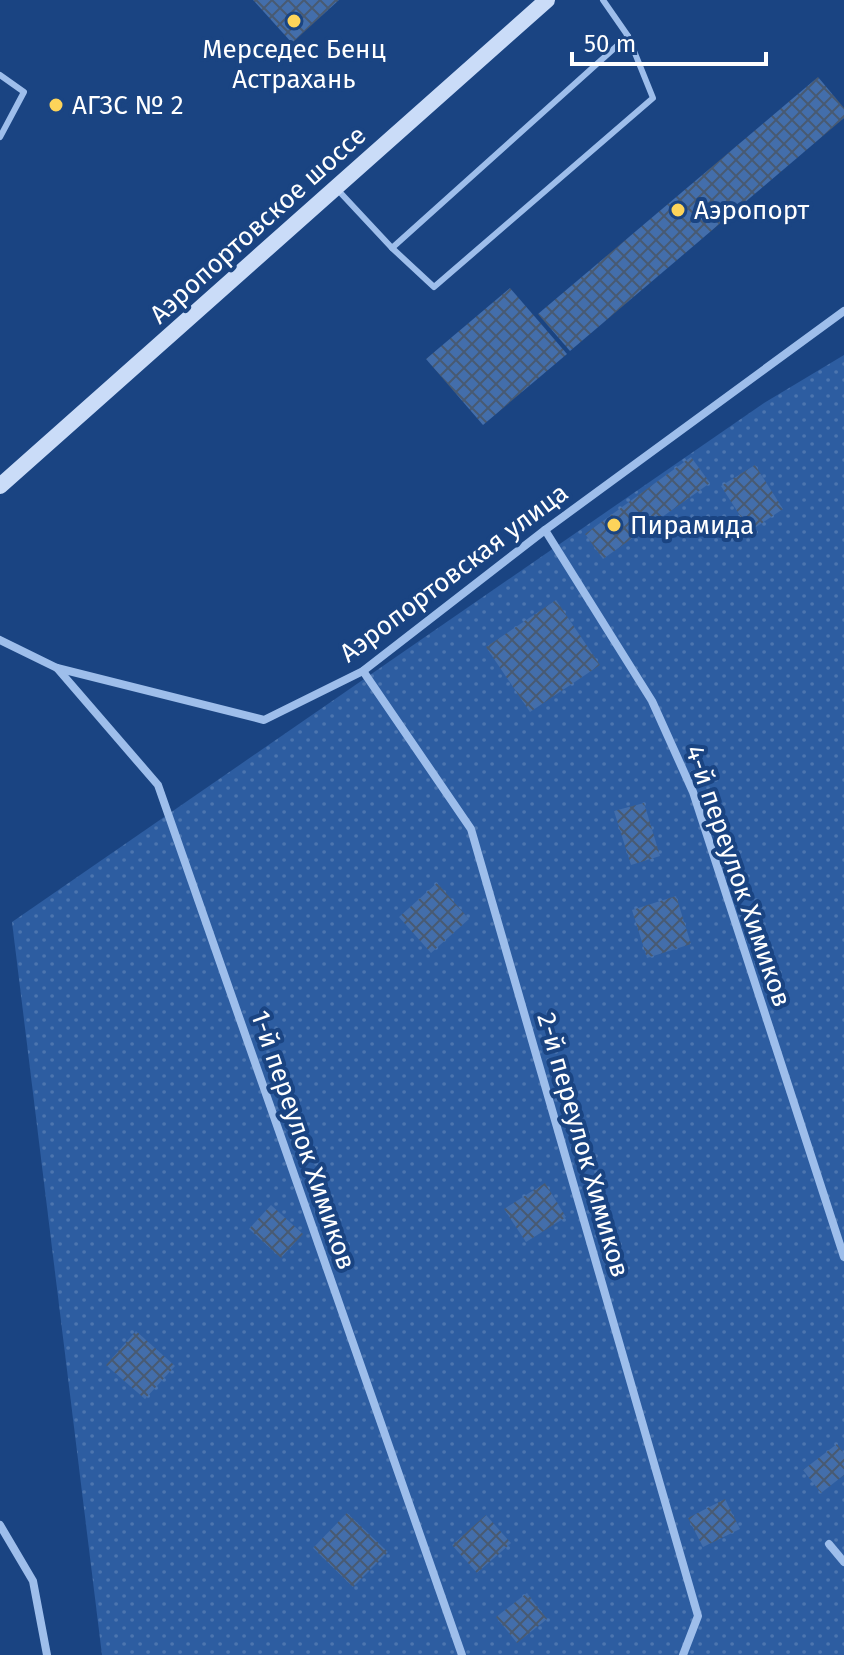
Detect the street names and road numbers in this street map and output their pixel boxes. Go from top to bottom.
street label: Аэропортовское шоссе [144,120,372,330]
street label: Аэропортовская улица [334,477,574,669]
street label: 4-й переулок Химиков [679,741,797,1011]
street label: 1-й переулок Химиков [244,1006,362,1274]
street label: 2-й переулок Химиков [530,1009,636,1281]

